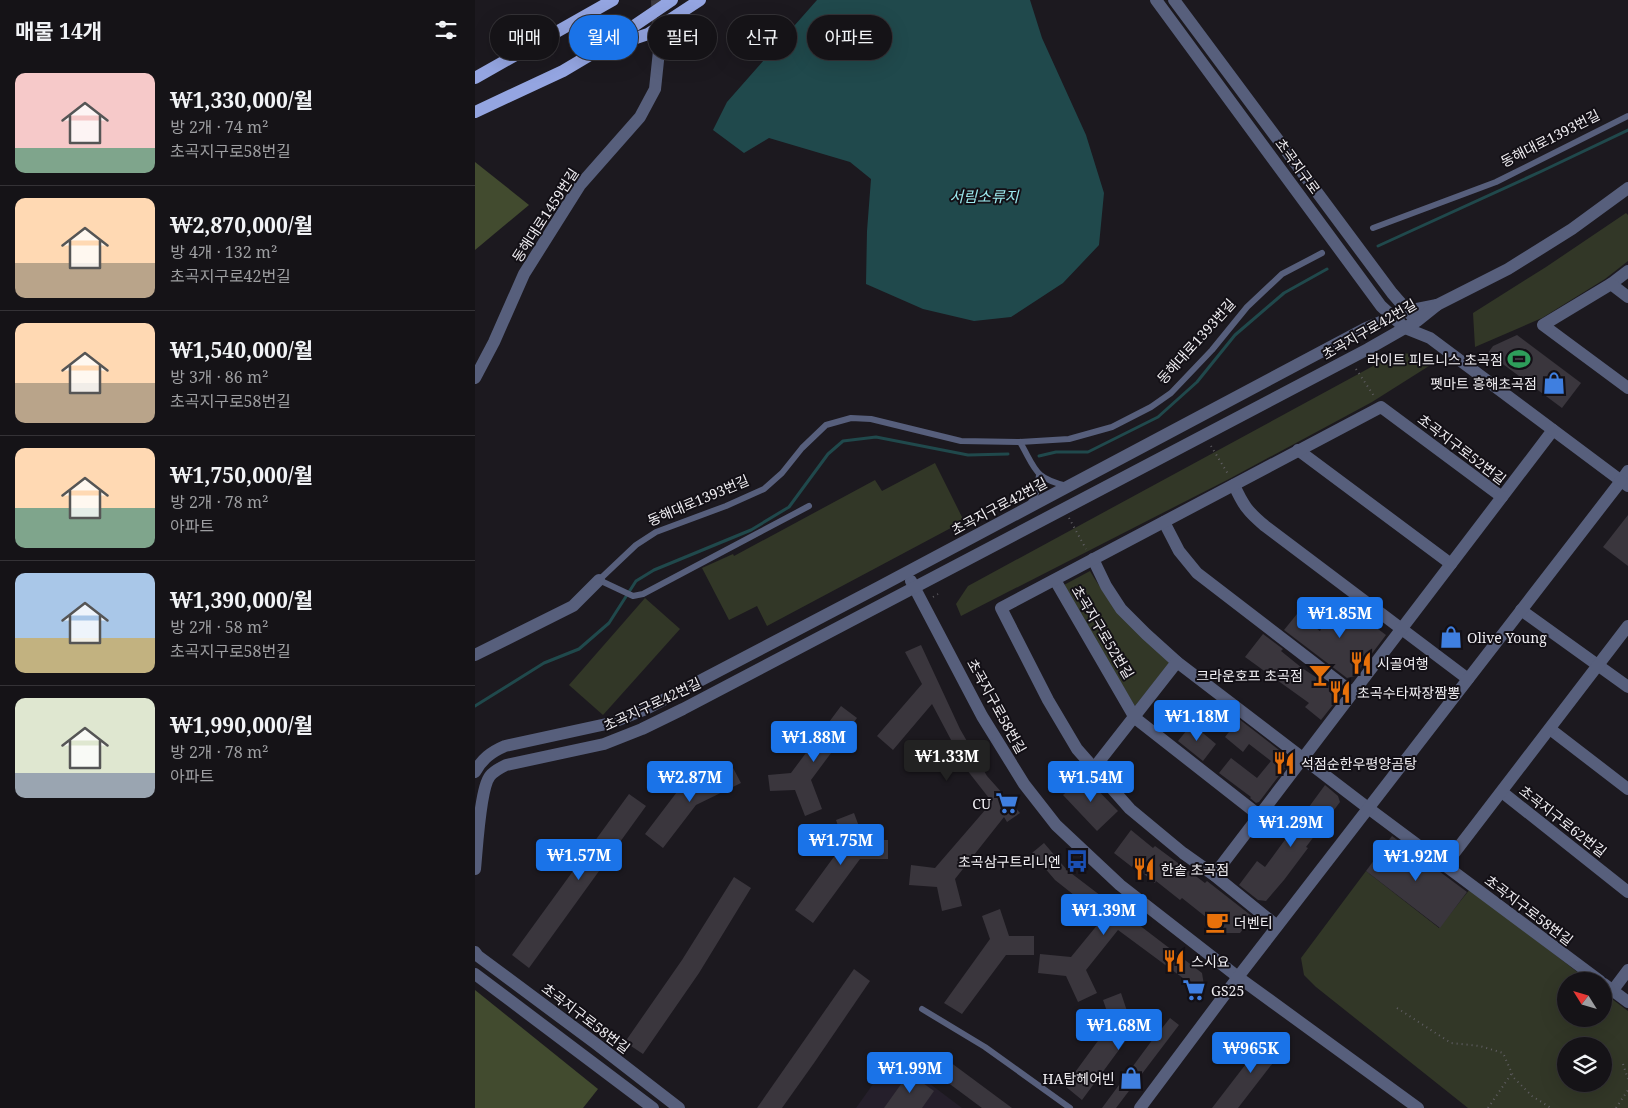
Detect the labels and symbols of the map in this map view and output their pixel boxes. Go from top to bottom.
street label: 동해대로1393번길 [1497,105,1603,171]
street label: 초곡지구로 [1271,134,1325,198]
street label: 동해대로1459번길 [507,164,583,266]
water label: 서림소류지 [949,186,1020,206]
street label: 동해대로1393번길 [1153,294,1239,388]
street label: 초곡지구로42번길 [1318,294,1420,364]
sports icon: 라이트 피트니스 초곡점 [1506,346,1532,372]
place label: 라이트 피트니스 초곡점 [1367,350,1503,369]
shop icon: 펫마트 흥해초곡점 [1541,370,1567,396]
place label: 펫마트 흥해초곡점 [1430,374,1537,393]
street label: 초곡지구로52번길 [1414,410,1510,488]
street label: 동해대로1393번길 [644,470,752,530]
street label: 초곡지구로42번길 [948,473,1050,539]
street label: 초곡지구로52번길 [1068,582,1138,682]
pin: ₩1.85M [1299,596,1381,639]
shop icon: Olive Young [1438,624,1464,650]
place label: Olive Young [1467,628,1547,647]
restaurant icon: 시골여행 [1348,650,1374,676]
place label: 시골여행 [1377,654,1429,673]
street label: 초곡지구로58번길 [963,655,1031,757]
bar icon: 크라운호프 초곡점 [1307,662,1333,688]
place label: 크라운호프 초곡점 [1196,666,1303,685]
street label: 초곡지구로42번길 [600,673,704,735]
restaurant icon: 초곡수타짜장짬뽕 [1327,679,1353,705]
place label: 초곡수타짜장짬뽕 [1357,683,1460,702]
pin: ₩1.18M [1156,700,1238,742]
pin: ₩1.88M [773,720,855,763]
pin: ₩1.33M [906,740,988,782]
restaurant icon: 석점순한우평양곰탕 [1271,750,1297,776]
place label: 석점순한우평양곰탕 [1301,754,1417,773]
pin: ₩2.87M [649,760,731,803]
pin: ₩1.54M [1050,760,1132,803]
street label: 초곡지구로62번길 [1515,781,1611,861]
supermarket icon: CU [994,790,1020,816]
place label: CU [972,794,991,813]
pin: ₩1.29M [1250,806,1332,848]
pin: ₩1.75M [800,824,882,866]
pin: ₩1.57M [538,838,620,881]
pin: ₩1.92M [1375,840,1457,882]
bus stop icon: 초곡삼구트리니엔 [1064,848,1090,874]
place label: 초곡삼구트리니엔 [958,852,1061,871]
restaurant icon: 한솥 초곡점 [1131,856,1157,882]
place label: 한솥 초곡점 [1161,860,1229,879]
street label: 초곡지구로58번길 [1481,871,1577,949]
pin: ₩1.39M [1063,894,1145,936]
cafe icon: 더벤티 [1204,909,1230,935]
place label: 더벤티 [1234,913,1273,932]
restaurant icon: 스시요 [1161,948,1187,974]
place label: 스시요 [1191,952,1230,971]
north arrow [1557,972,1613,1028]
supermarket icon: GS25 [1181,977,1207,1003]
street label: 초곡지구로58번길 [538,979,634,1057]
place label: GS25 [1211,981,1244,1000]
pin: ₩1.68M [1078,1008,1160,1051]
pin: ₩965K [1216,1032,1286,1074]
pin: ₩1.99M [869,1052,951,1094]
shop icon: HA탑헤어빈 [1118,1065,1144,1091]
place label: HA탑헤어빈 [1043,1069,1115,1088]

